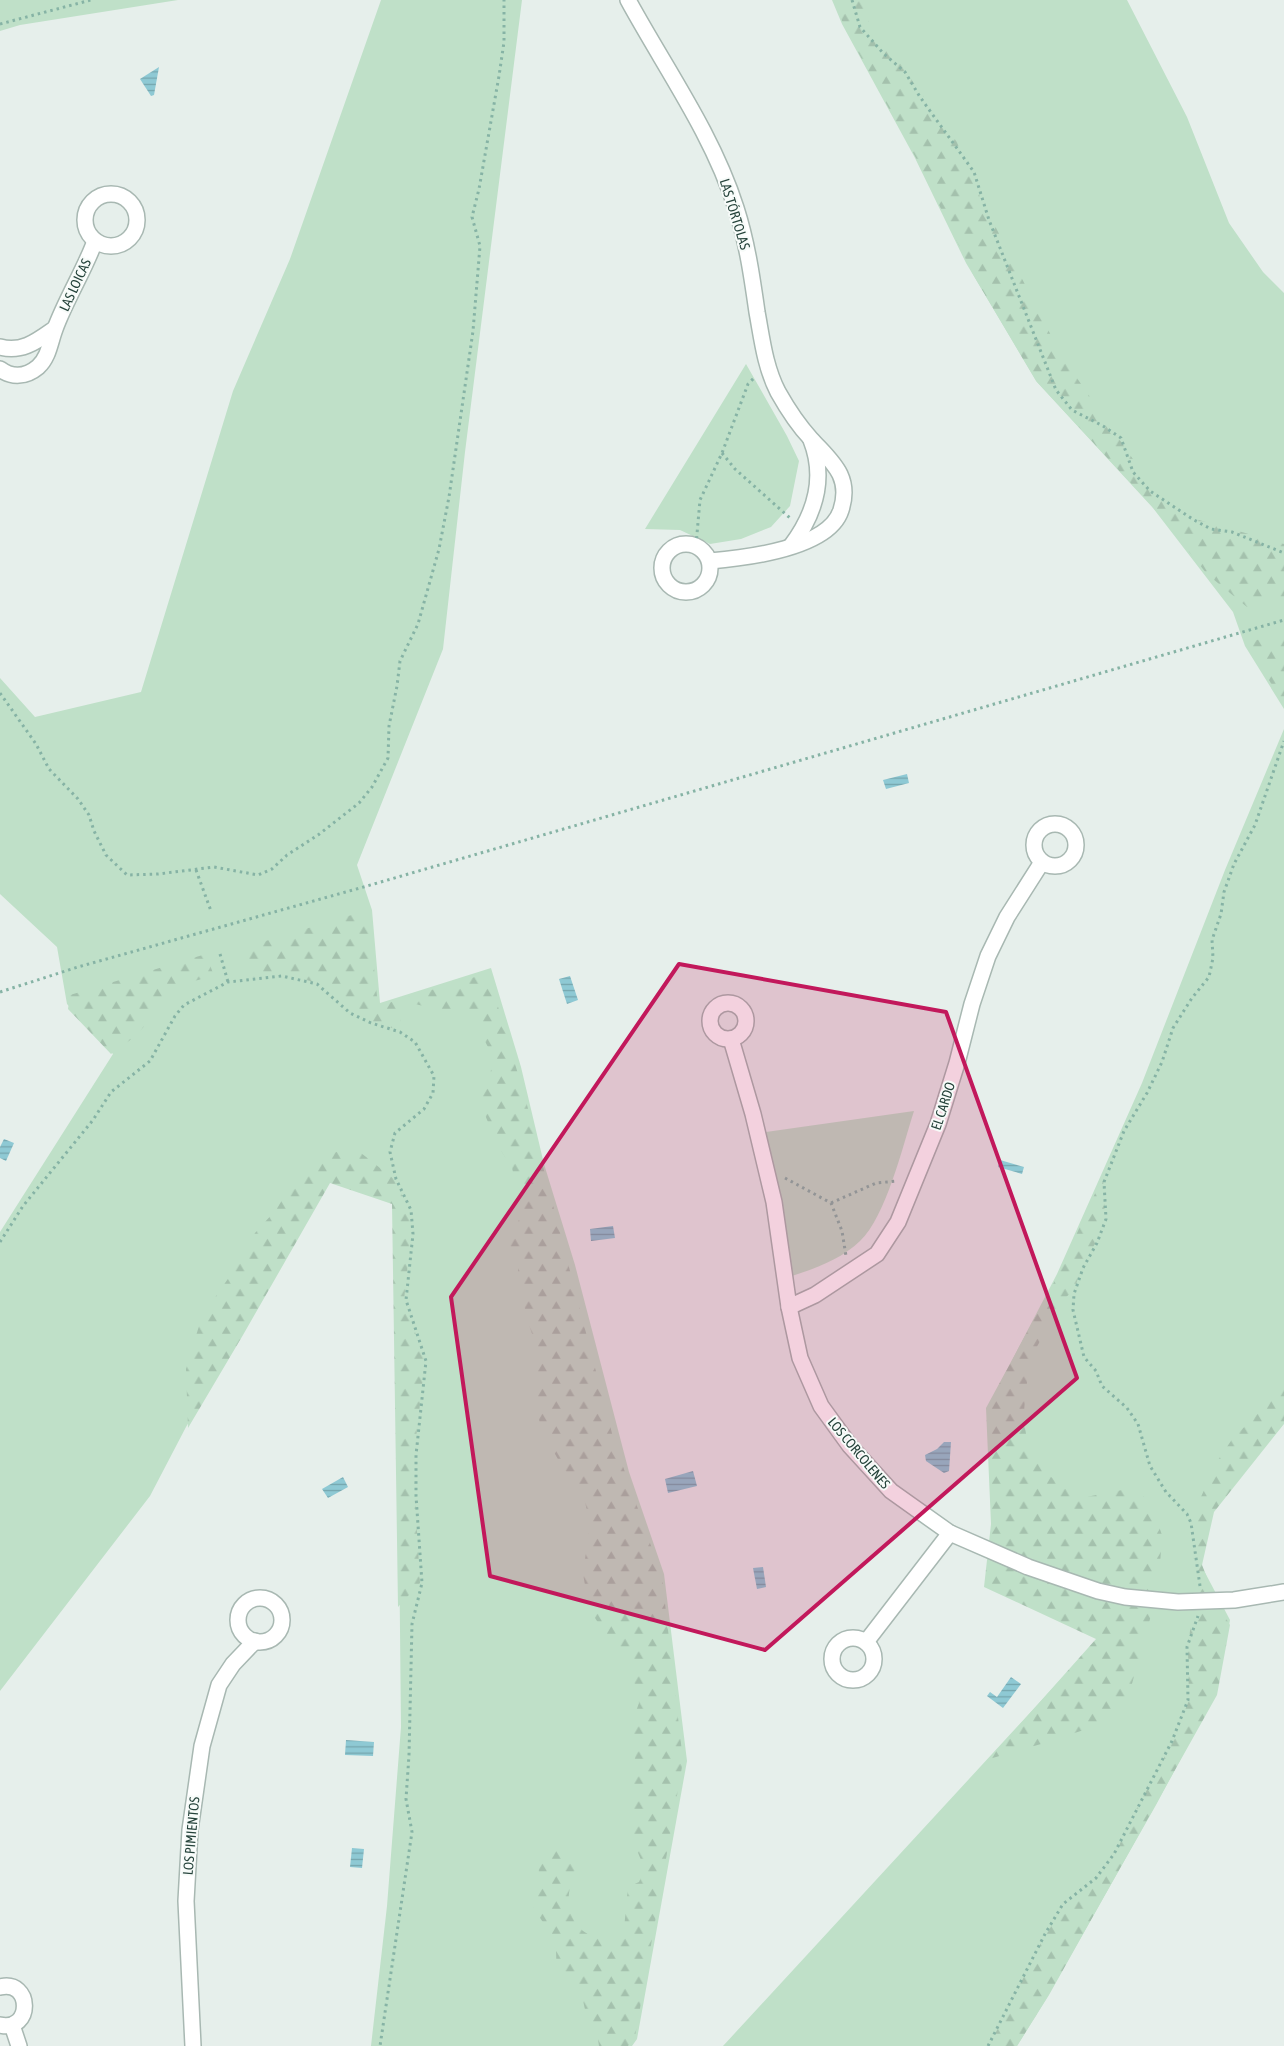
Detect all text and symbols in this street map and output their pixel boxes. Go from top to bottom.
street label: LAS TÓRTOLAS [717,177,753,252]
street label: LAS LOICAS [56,256,94,314]
street label: EL CARDO [928,1080,958,1132]
street label: LOS CORCOLENES [825,1414,893,1492]
street label: LOS PIMIENTOS [180,1796,202,1876]

